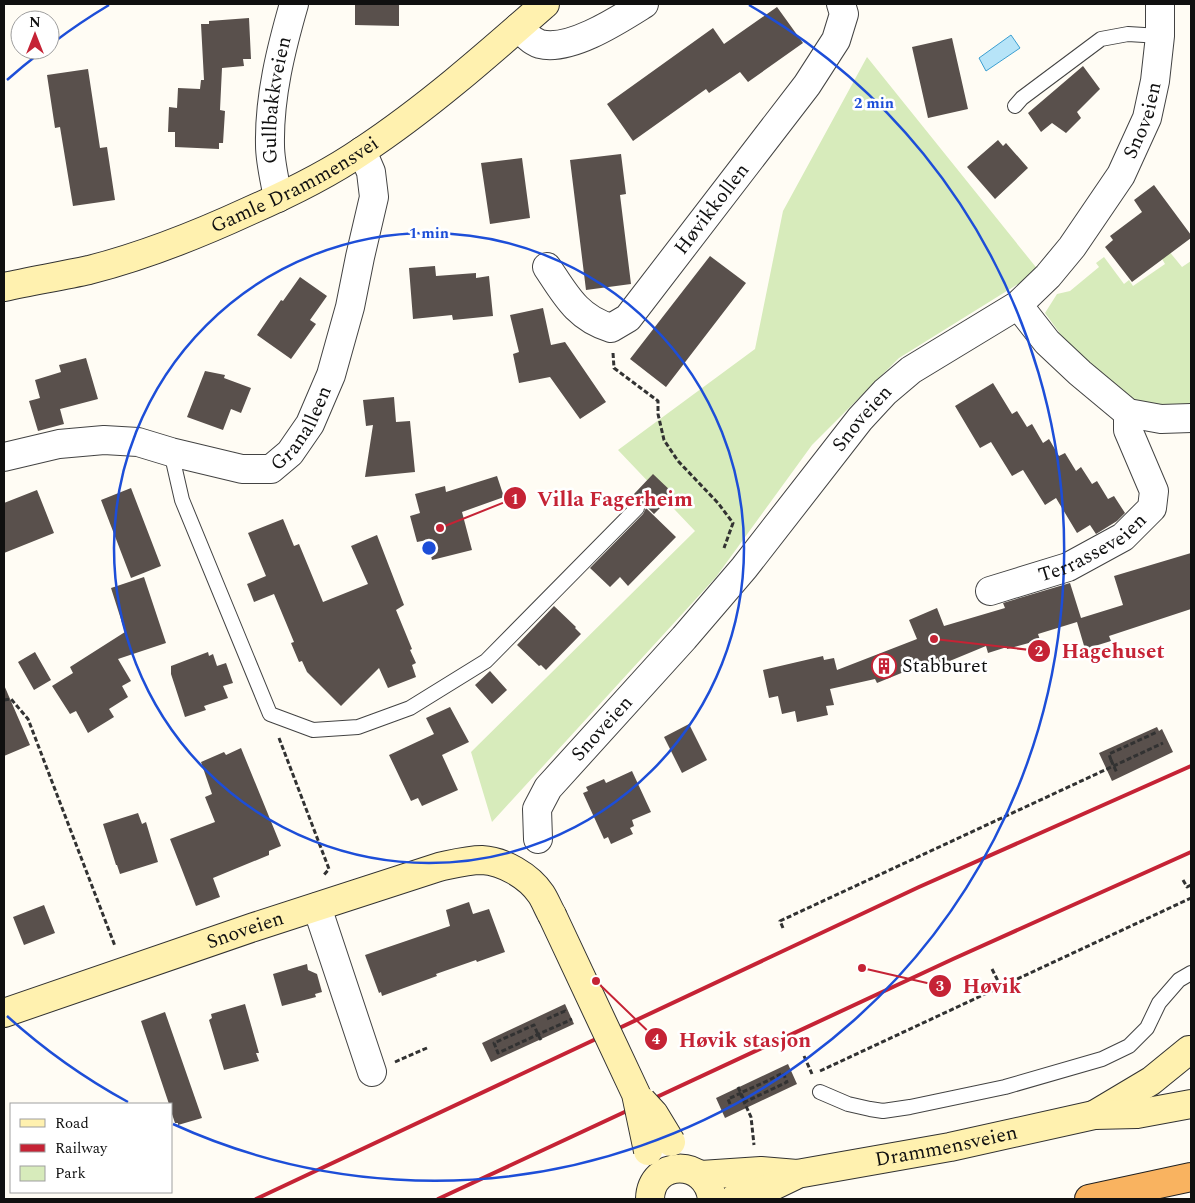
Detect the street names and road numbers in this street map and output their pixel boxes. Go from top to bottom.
street label: Gullbakkveien [255,33,300,165]
street label: Snoveien [1115,79,1169,164]
street label: Gamle Drammensvei [206,129,385,241]
street label: Høvikkollen [667,157,757,261]
street label: Snoveien [825,378,899,458]
street label: Granalleen [264,381,340,478]
street label: Terrasseveien [1034,506,1154,590]
street label: Snoveien [564,689,640,768]
street label: Snoveien [202,903,288,957]
street label: Drammensveien [873,1117,1020,1175]

